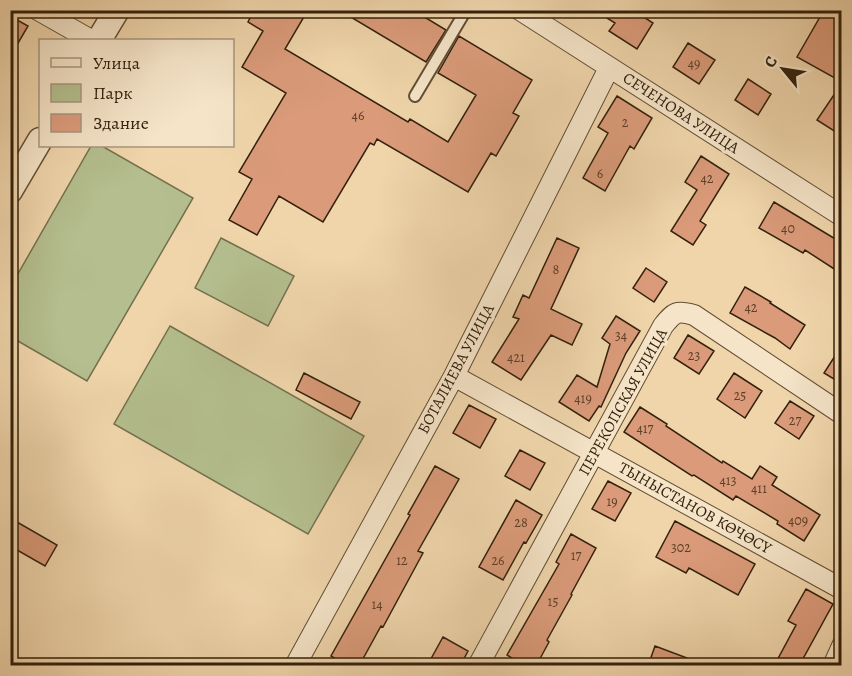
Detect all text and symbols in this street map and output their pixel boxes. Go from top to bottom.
legend [39,39,234,147]
north arrow [753,39,813,99]
text: Улица [93,51,141,75]
text: С [759,52,783,72]
house number: 49 [688,54,700,73]
street label: СЕЧЕНОВА УЛИЦА [618,67,744,159]
text: Парк [93,81,133,105]
house number: 46 [352,106,364,125]
text: Здание [93,111,149,135]
house number: 2 [622,113,629,132]
house number: 6 [597,164,603,183]
house number: 42 [701,169,714,188]
house number: 40 [781,219,795,238]
house number: 8 [553,260,560,279]
house number: 42 [745,298,758,317]
street label: БОТАЛИЕВА УЛИЦА [412,300,500,438]
street label: ПЕРЕКОПСКАЯ УЛИЦА [573,324,673,480]
house number: 34 [615,326,627,345]
house number: 23 [688,346,700,365]
house number: 421 [507,348,525,367]
house number: 25 [734,386,746,405]
house number: 419 [574,389,592,408]
house number: 27 [789,411,801,430]
house number: 417 [636,419,654,438]
street label: ТЫНЫСТАНОВ КӨЧӨСҮ [615,457,776,559]
house number: 413 [720,471,737,490]
house number: 411 [751,479,767,498]
house number: 19 [606,492,618,511]
house number: 409 [788,511,808,530]
house number: 28 [514,513,528,532]
house number: 302 [671,538,691,557]
house number: 17 [571,546,581,565]
house number: 12 [396,551,408,570]
house number: 26 [491,551,505,570]
house number: 15 [548,592,558,611]
house number: 14 [371,595,383,614]

